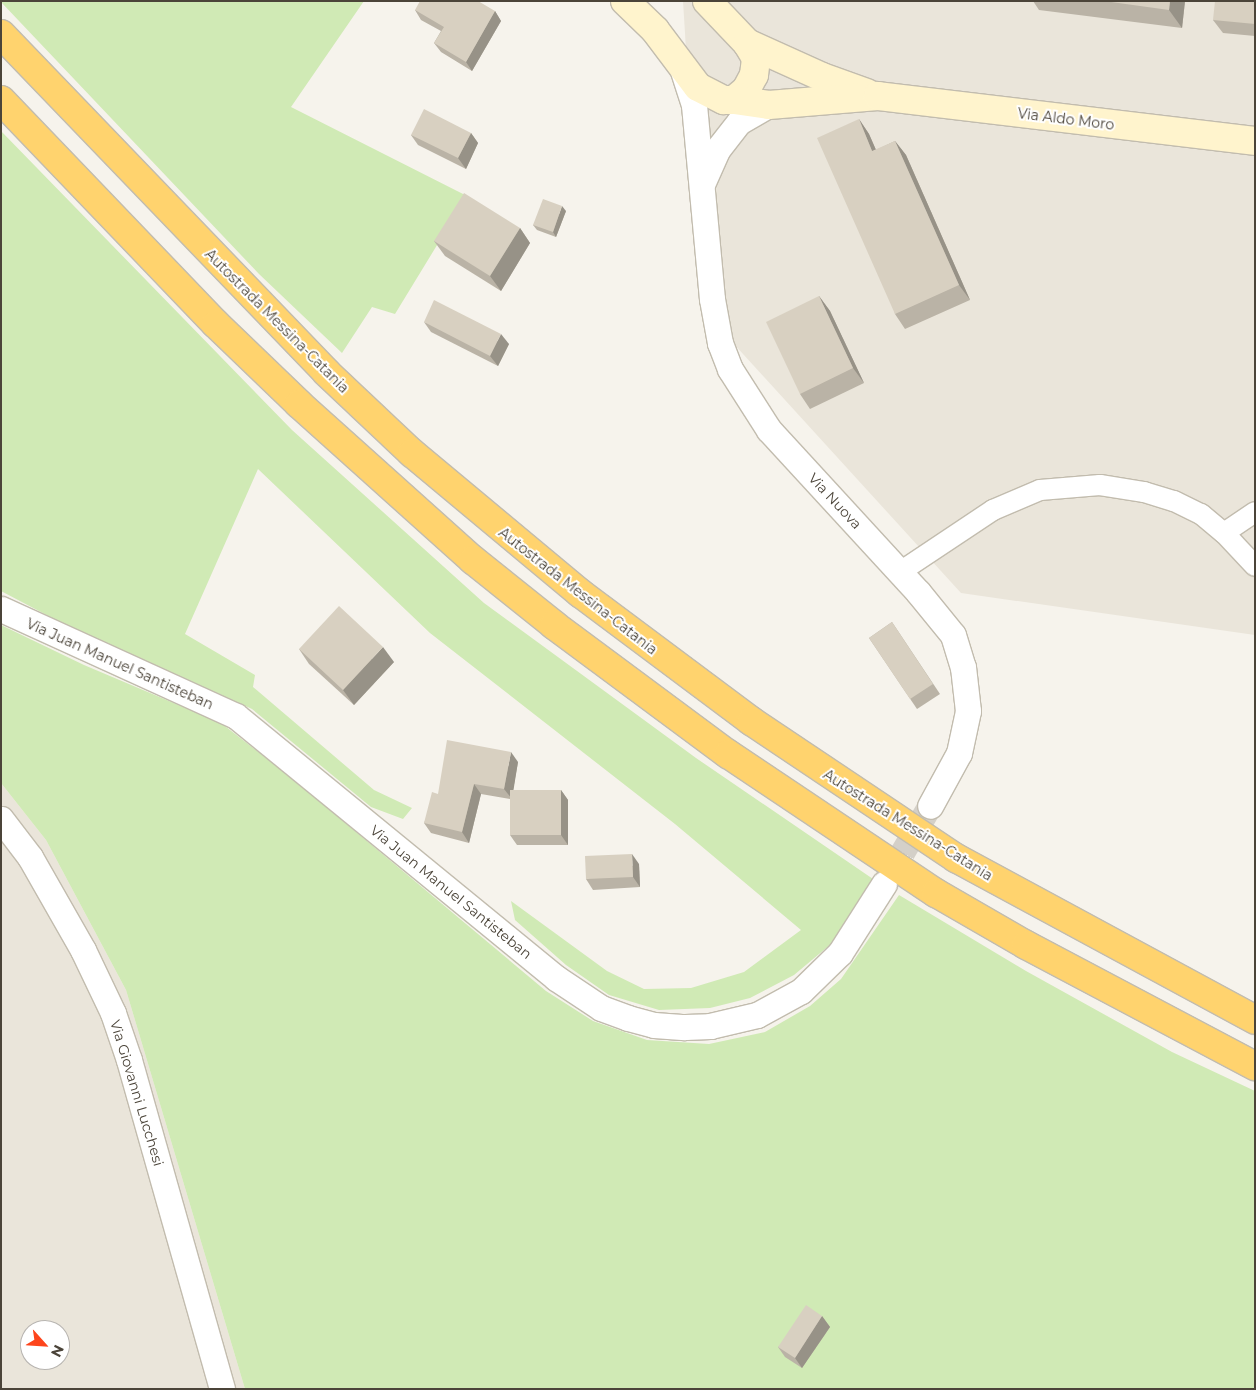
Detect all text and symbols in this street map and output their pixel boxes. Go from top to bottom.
street label: Via Aldo Moro [1017,105,1115,133]
street label: Autostrada Messina-Catania [202,246,352,396]
street label: Via Nuova [805,470,865,532]
street label: Autostrada Messina-Catania [495,524,661,658]
street label: Via Juan Manuel Santisteban [24,615,216,713]
street label: Autostrada Messina-Catania [820,766,996,884]
street label: Via Juan Manuel Santisteban [367,822,535,962]
street label: Via Giovanni Lucchesi [107,1018,167,1168]
north arrow [20,1320,70,1370]
text: N [47,1342,68,1360]

